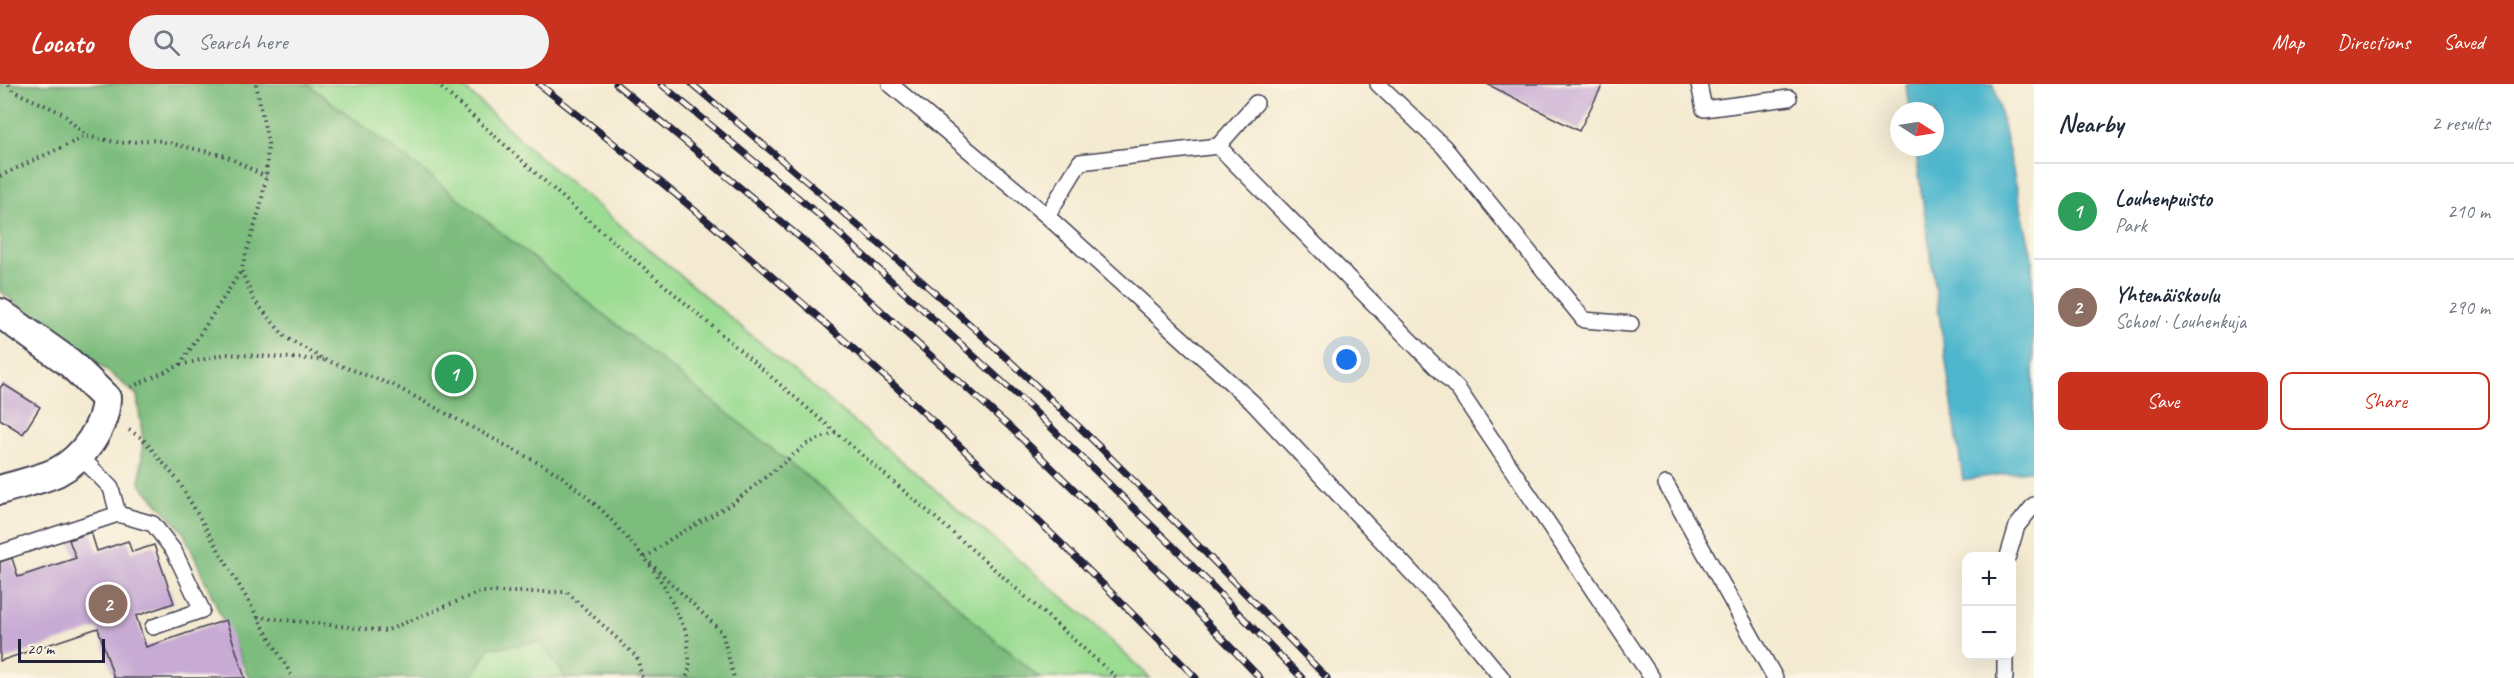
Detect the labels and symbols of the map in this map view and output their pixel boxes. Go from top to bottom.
north arrow [1890,102,1944,156]
your location [1332,345,1361,374]
pin: 1 [434,352,474,396]
pin: 2 [88,582,128,626]
scale bar [18,636,105,664]

